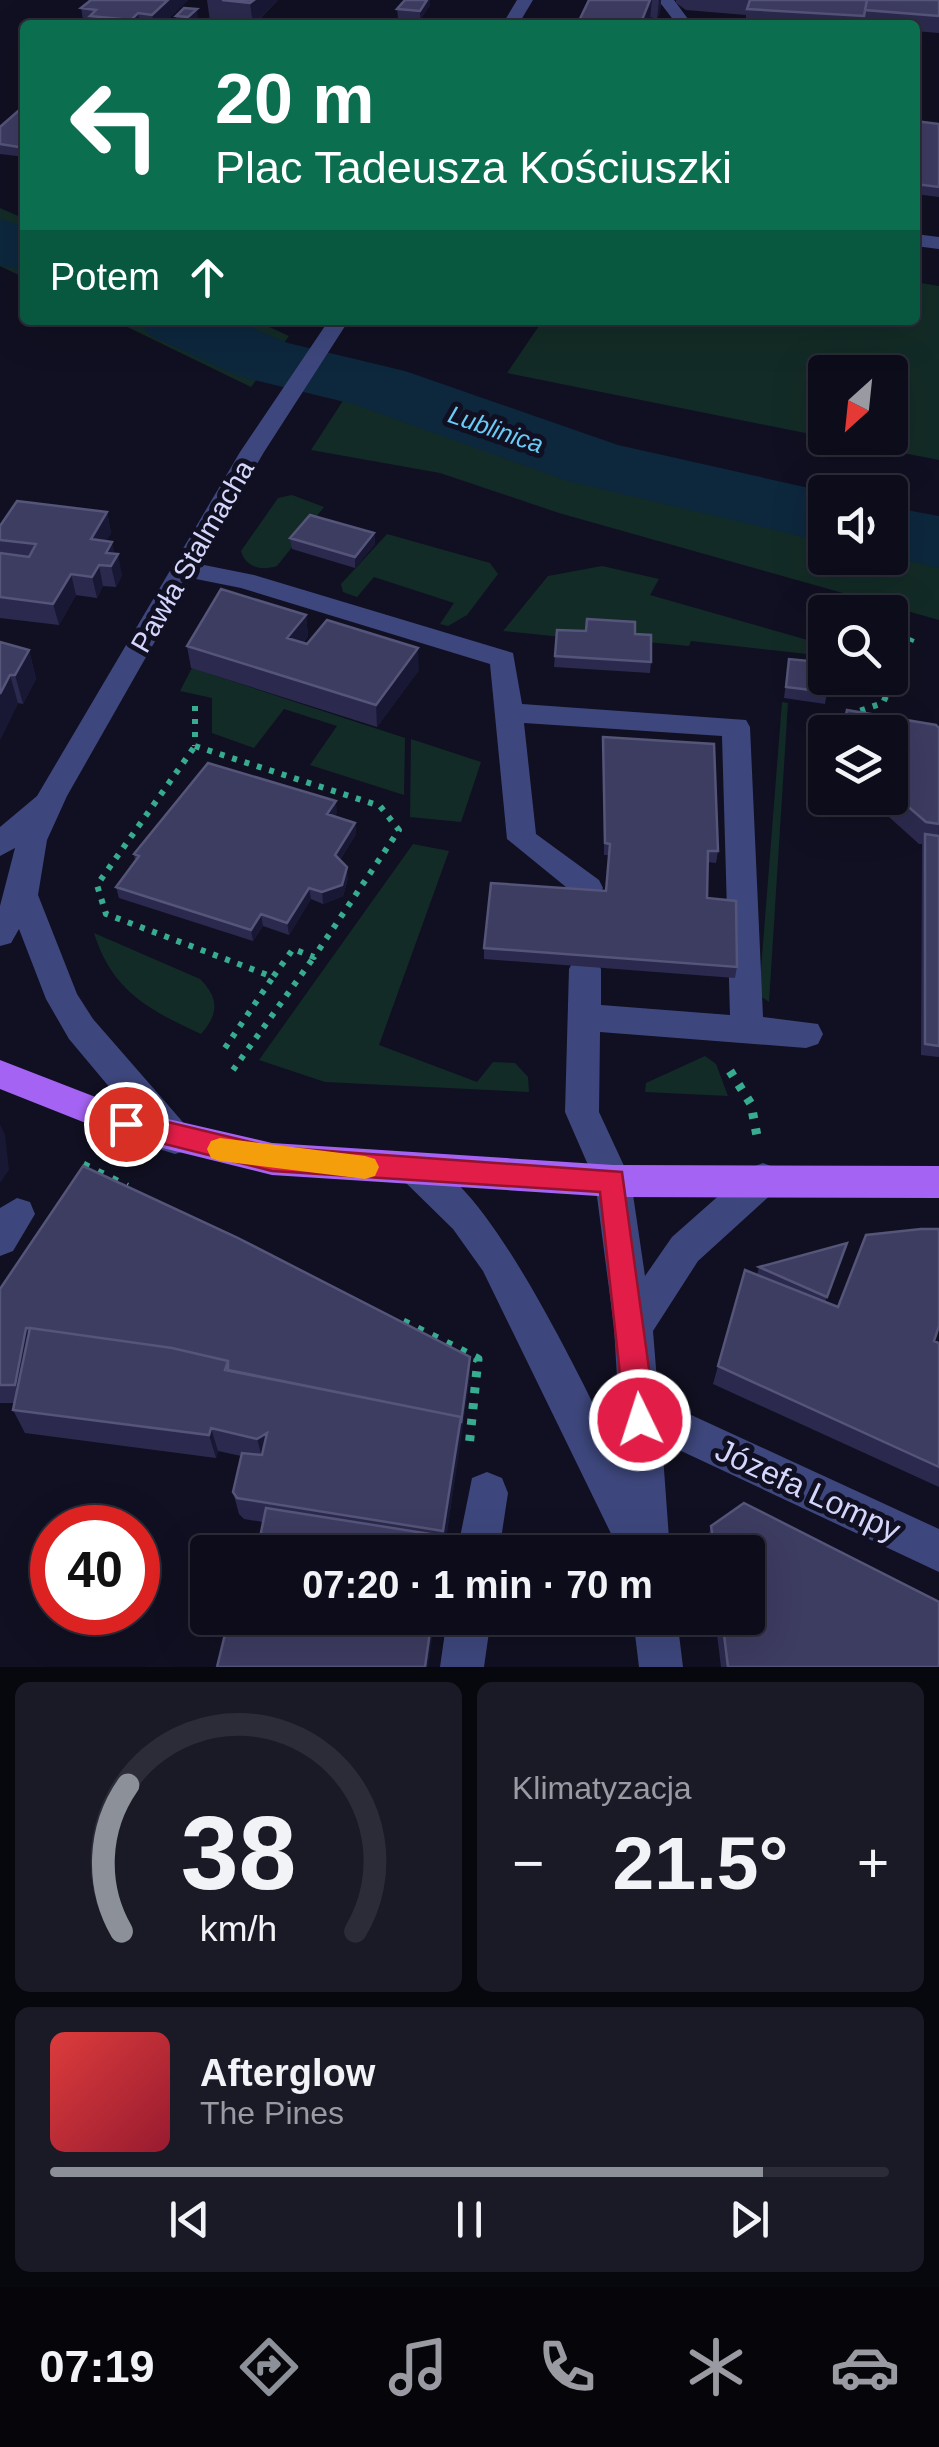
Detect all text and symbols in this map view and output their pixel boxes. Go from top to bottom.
icon: left [50,60,180,190]
text: 20 m [215,60,375,138]
text: Plac Tadeusza Kościuszki [215,142,732,193]
icon: ahead [180,250,235,305]
text: Potem [50,256,160,298]
north arrow [808,355,908,455]
map controls [808,355,908,815]
water label: Lublinica [445,400,547,458]
street label: Pawła Stalmacha [125,454,260,658]
button: sound [808,475,908,575]
button: search [808,595,908,695]
button: layers [808,715,908,815]
pin [84,1082,169,1167]
icon: arrive [99,1097,154,1152]
position arrow [588,1368,692,1472]
street label: Józefa Lompy [710,1432,906,1548]
speed limit sign: 40 [30,1505,160,1635]
text: 07:20 · 1 min · 70 m [302,1564,653,1606]
text: Klimatyzacja [512,1770,692,1806]
text: 38 [181,1795,296,1911]
text: 21.5° [613,1821,788,1905]
text: − [512,1832,544,1894]
text: + [857,1832,889,1894]
text: km/h [200,1909,277,1949]
text: Afterglow [200,2052,375,2094]
text: The Pines [200,2095,344,2131]
icon: previous [162,2192,217,2247]
icon: pause [442,2192,497,2247]
icon: next [722,2192,777,2247]
icon: directions [234,2332,304,2402]
icon: music [383,2332,453,2402]
icon: phone [532,2332,602,2402]
icon: climate [681,2332,751,2402]
icon: car [830,2332,900,2402]
text: 07:19 [39,2341,155,2392]

